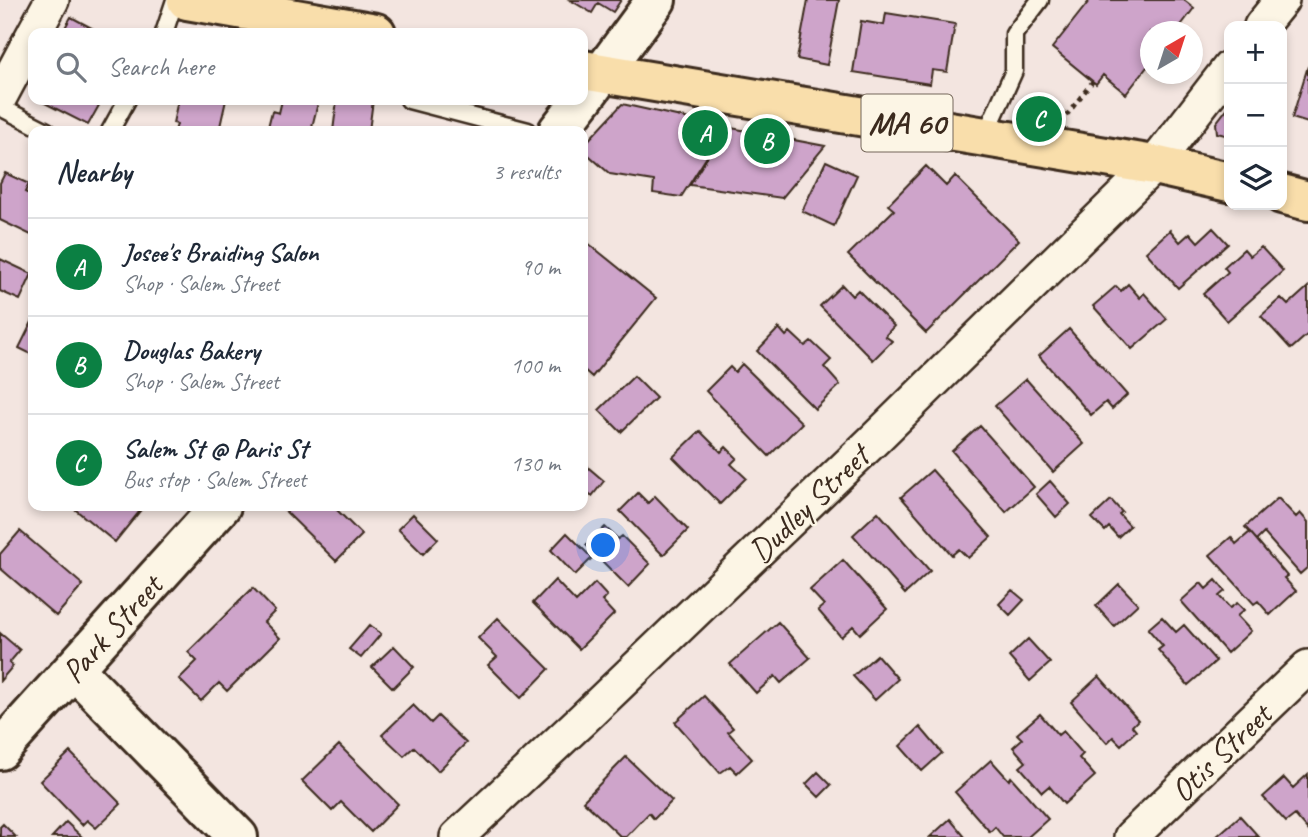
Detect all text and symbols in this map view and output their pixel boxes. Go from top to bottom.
north arrow [1140,21,1203,84]
map controls [1224,21,1287,210]
button: + [1224,21,1287,84]
search box [28,28,588,105]
icon: search [52,48,90,86]
text: Search here [108,50,214,83]
button: − [1224,84,1287,147]
pin: C [1016,93,1062,145]
road number: MA 60 [862,95,953,152]
pin: A [682,107,728,159]
pin: B [744,115,790,167]
button: layers [1224,147,1287,210]
text: Nearby [56,153,132,191]
text: 3 results [493,157,560,186]
text: Josee's Braiding Salon [123,236,318,269]
text: A [73,253,85,282]
text: 90 m [521,253,560,282]
text: Shop · Salem Street [123,269,279,298]
text: Douglas Bakery [123,334,260,367]
text: B [73,351,85,380]
text: 100 m [511,351,560,380]
text: Shop · Salem Street [123,367,279,396]
text: Salem St @ Paris St [123,432,308,465]
street label: Dudley Street [740,433,881,572]
text: C [74,449,84,478]
text: 130 m [511,449,560,478]
text: Bus stop · Salem Street [123,465,306,494]
your location [586,528,620,562]
street label: Park Street [52,563,173,692]
street label: Otis Street [1161,692,1282,811]

